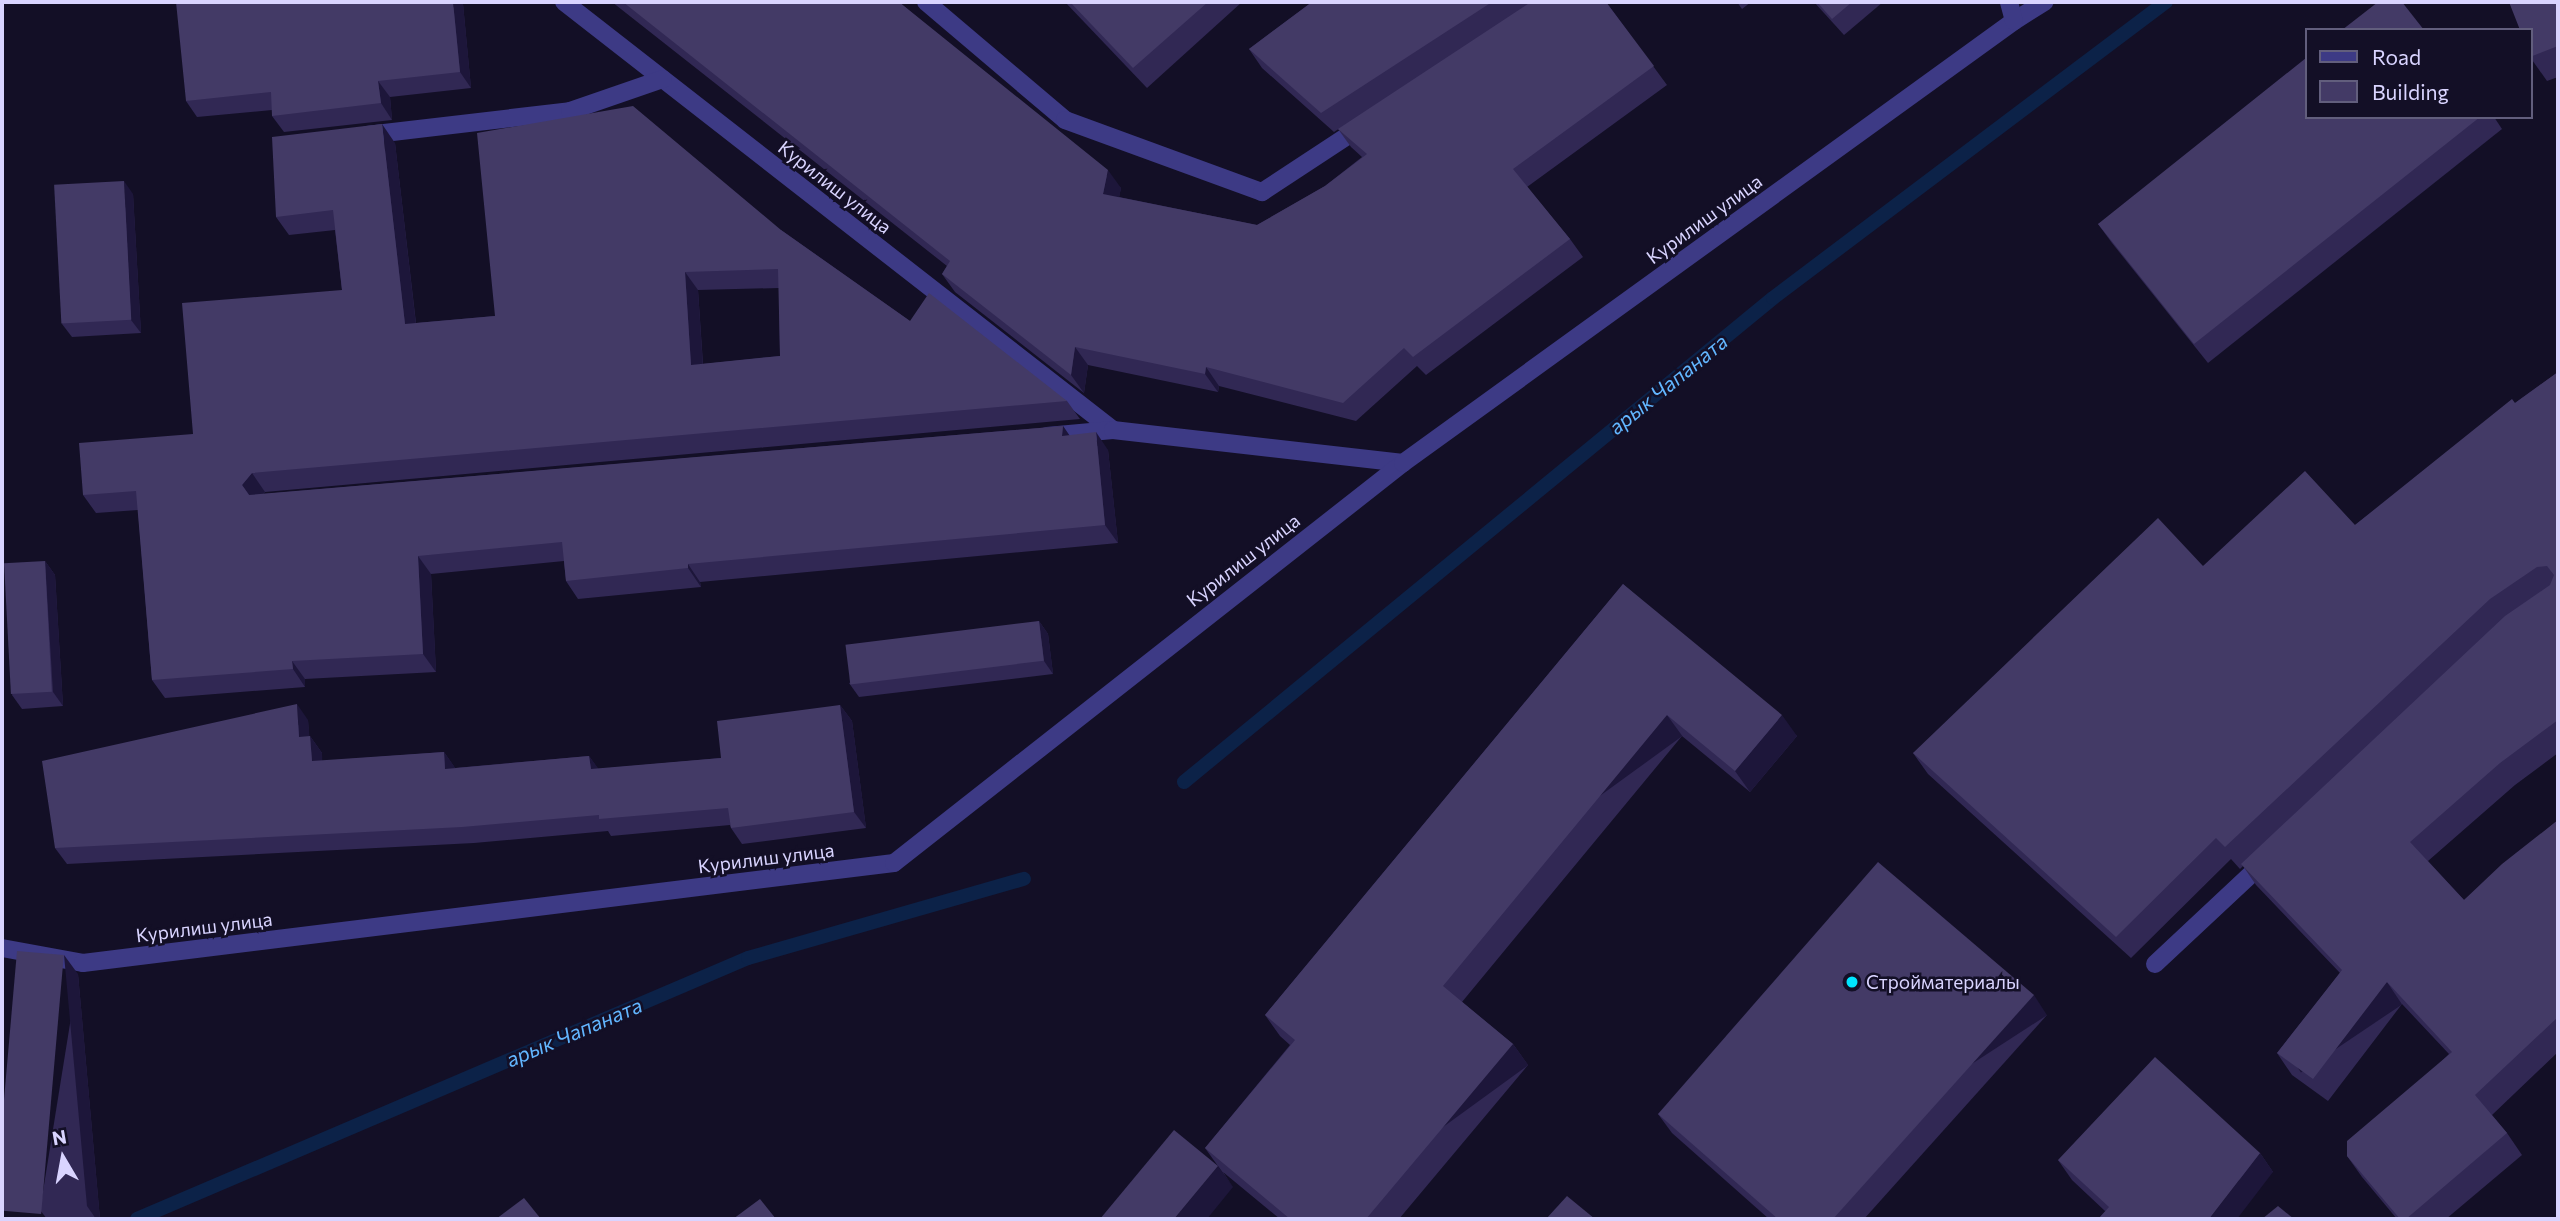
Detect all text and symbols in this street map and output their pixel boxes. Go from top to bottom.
legend [2304,28,2532,119]
text: Road [2372,44,2421,69]
text: Building [2372,79,2449,104]
street label: Курилиш улица [774,136,896,238]
street label: Курилиш улица [1642,169,1766,269]
water label: арык Чапаната [1604,329,1732,439]
street label: Курилиш улица [1182,509,1304,611]
street label: Курилиш улица [697,838,835,878]
street label: Курилиш улица [135,907,273,947]
place label: Стройматериалы [1866,971,2020,993]
marker: Стройматериалы [1844,974,1860,990]
water label: арык Чапаната [502,992,646,1072]
north arrow [28,1123,98,1193]
text: N [50,1124,68,1149]

